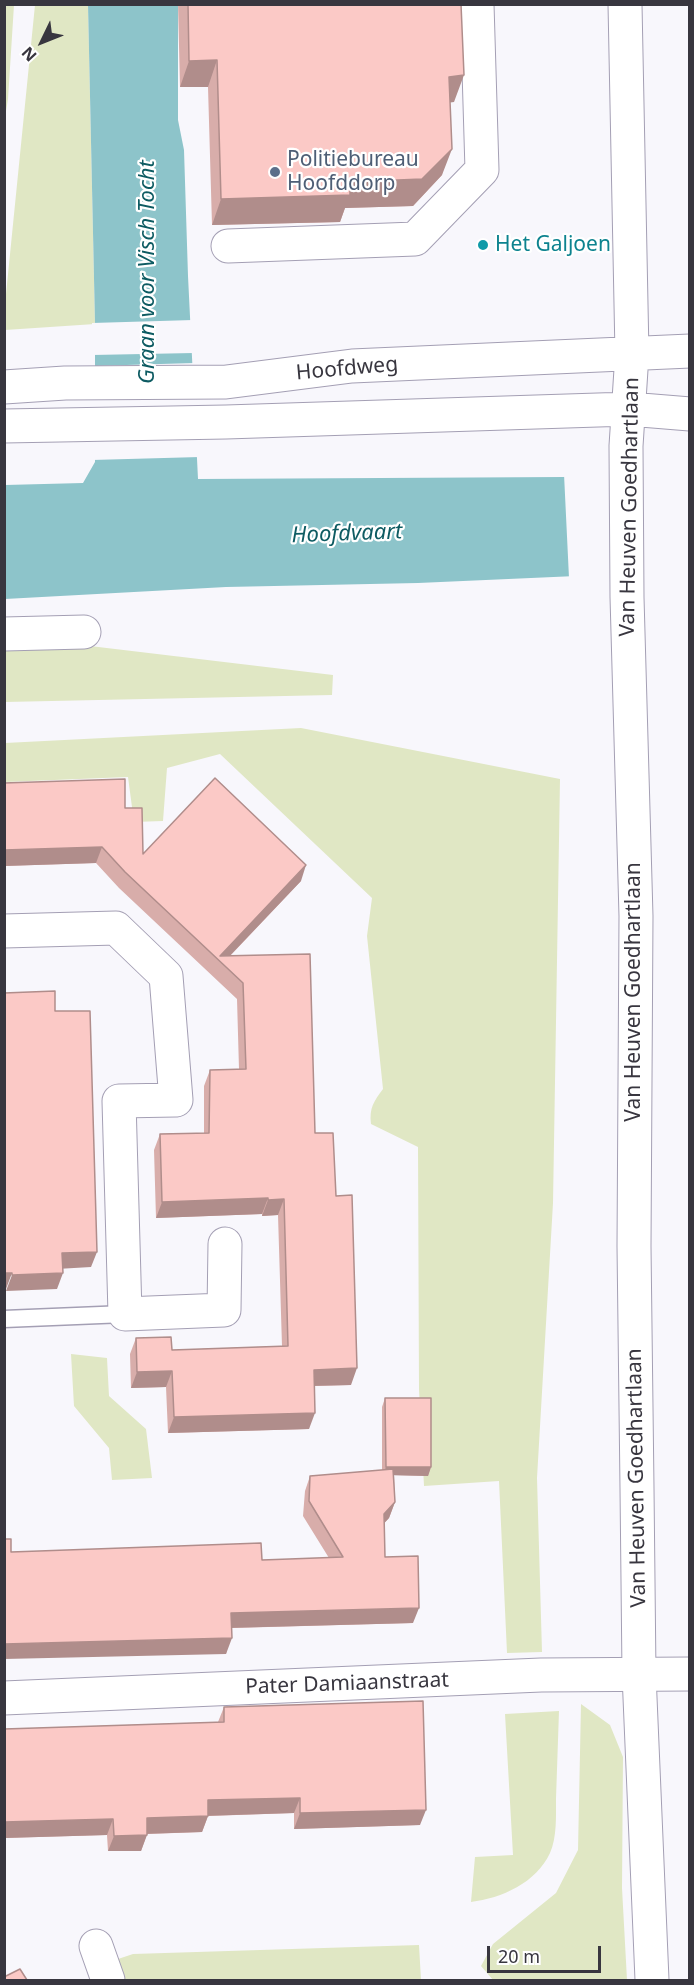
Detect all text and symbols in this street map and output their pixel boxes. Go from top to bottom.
north arrow [12,12,72,72]
text: N [16,42,41,67]
place label: Politiebureau Hoofddorp [287,147,419,197]
water label: Graan voor Visch Tocht [135,160,161,384]
marker: Politiebureau Hoofddorp [268,165,282,179]
place label: Het Galjoen [495,232,611,258]
marker: Het Galjoen [476,238,490,252]
street label: Hoofdweg [295,352,399,386]
street label: Van Heuven Goedhartlaan [615,377,645,637]
water label: Hoofdvaart [291,519,403,549]
street label: Van Heuven Goedhartlaan [621,862,647,1122]
street label: Van Heuven Goedhartlaan [622,1348,652,1608]
street label: Pater Damiaanstraat [245,1668,449,1700]
scale bar [490,1934,604,1972]
text: 20 m [498,1944,540,1968]

